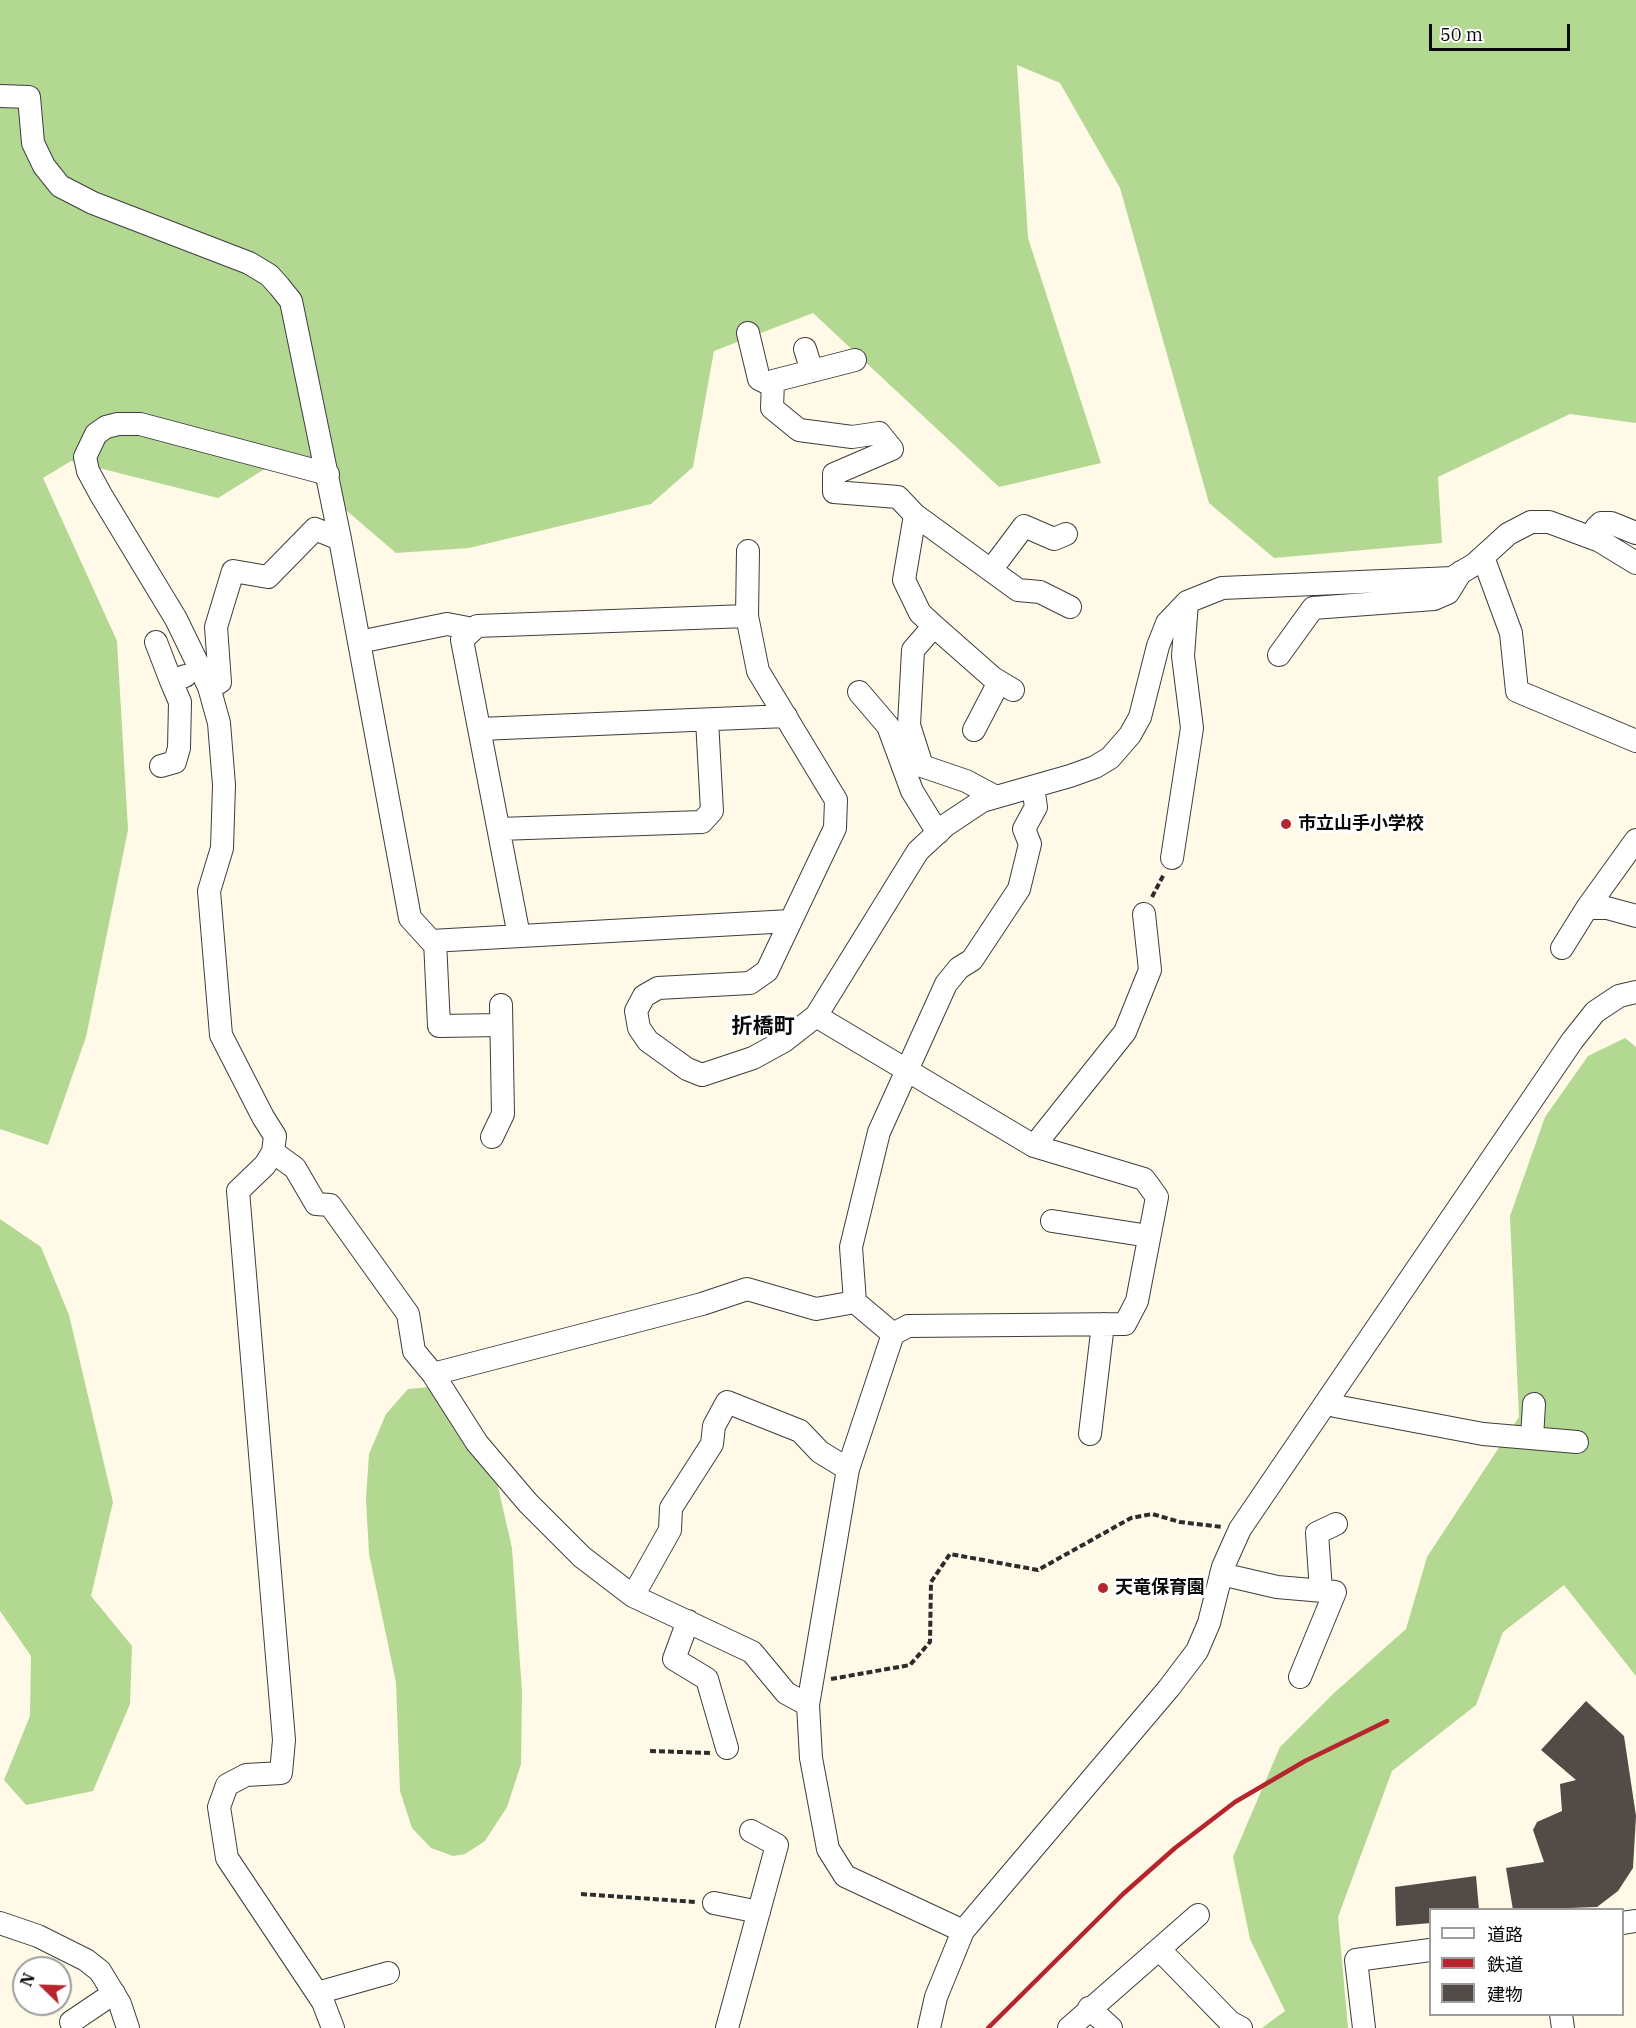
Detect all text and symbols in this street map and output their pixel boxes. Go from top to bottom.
scale bar [1432,12,1573,50]
text: 50 m [1440,23,1483,46]
place label: 市立山手小学校 [1298,813,1424,835]
marker: 市立山手小学校 [1279,817,1293,831]
district label: 折橋町 [732,1014,794,1040]
place label: 天竜保育園 [1115,1577,1205,1599]
marker: 天竜保育園 [1096,1581,1110,1595]
legend [1429,1908,1624,2016]
text: 道路 [1487,1923,1523,1946]
text: 鉄道 [1487,1953,1523,1976]
north arrow [12,1956,72,2016]
text: N [16,1970,39,1989]
text: 建物 [1487,1983,1523,2006]

